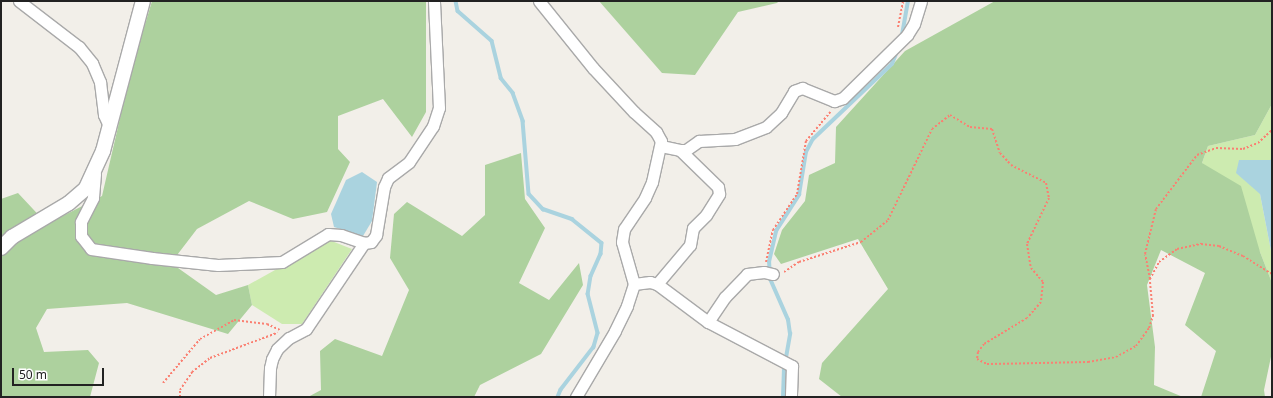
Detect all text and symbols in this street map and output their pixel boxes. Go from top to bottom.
scale bar [14,360,106,386]
text: 50 m [19,366,47,383]

